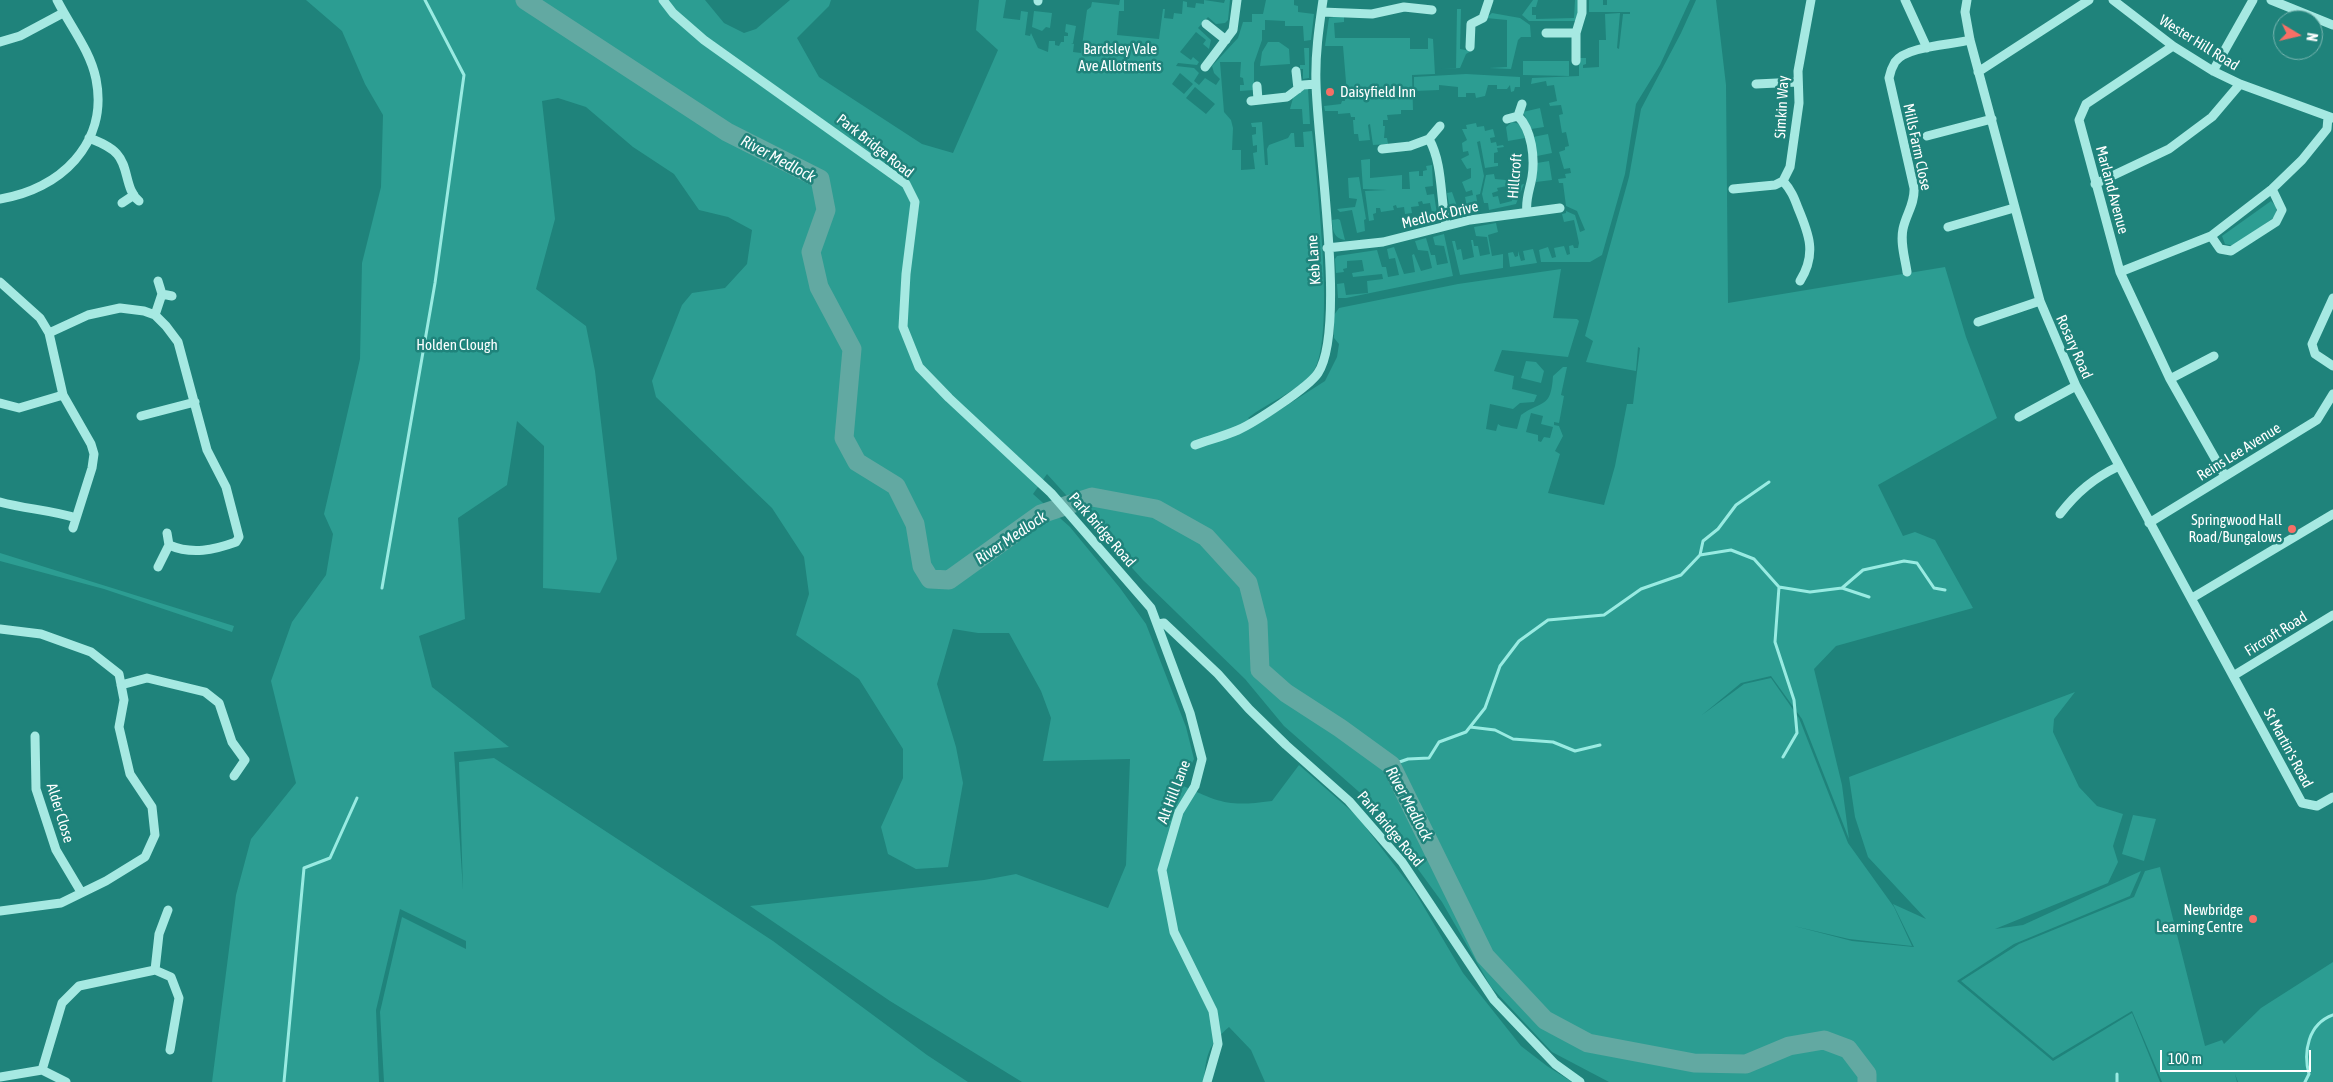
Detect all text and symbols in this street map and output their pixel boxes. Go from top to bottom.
north arrow [2273,10,2323,60]
street label: Wester Hill Road [2156,11,2242,75]
text: N [2303,32,2320,43]
park label: Bardsley Vale Ave Allotments [1078,40,1162,75]
street label: Simkin Way [1771,75,1793,139]
place label: Daisyfield Inn [1340,83,1416,101]
marker: Daisyfield Inn [1324,86,1336,98]
street label: Mills Farm Close [1899,102,1935,192]
street label: Park Bridge Road [833,110,917,182]
water label: River Medlock [737,131,819,187]
street label: Marland Avenue [2092,144,2132,236]
street label: Hillcroft [1504,153,1526,199]
street label: Medlock Drive [1400,197,1480,233]
street label: Keb Lane [1303,234,1325,286]
street label: Rosary Road [2052,312,2096,382]
park label: Holden Clough [416,336,498,354]
street label: Reins Lee Avenue [2194,419,2284,485]
street label: Park Bridge Road [1065,489,1139,571]
water label: River Medlock [972,507,1050,569]
place label: Springwood Hall Road/Bungalows [2189,511,2282,546]
marker: Springwood Hall Road/Bungalows [2286,523,2298,535]
street label: Fircroft Road [2242,608,2310,660]
street label: St Martin's Road [2260,705,2316,791]
street label: Alt Hill Lane [1154,758,1194,826]
water label: River Medlock [1381,763,1437,845]
street label: Alder Close [42,781,78,845]
street label: Park Bridge Road [1353,788,1427,870]
place label: Newbridge Learning Centre [2156,901,2243,936]
marker: Newbridge Learning Centre [2247,913,2259,925]
scale bar [2163,1040,2314,1072]
text: 100 m [2168,1050,2202,1067]

